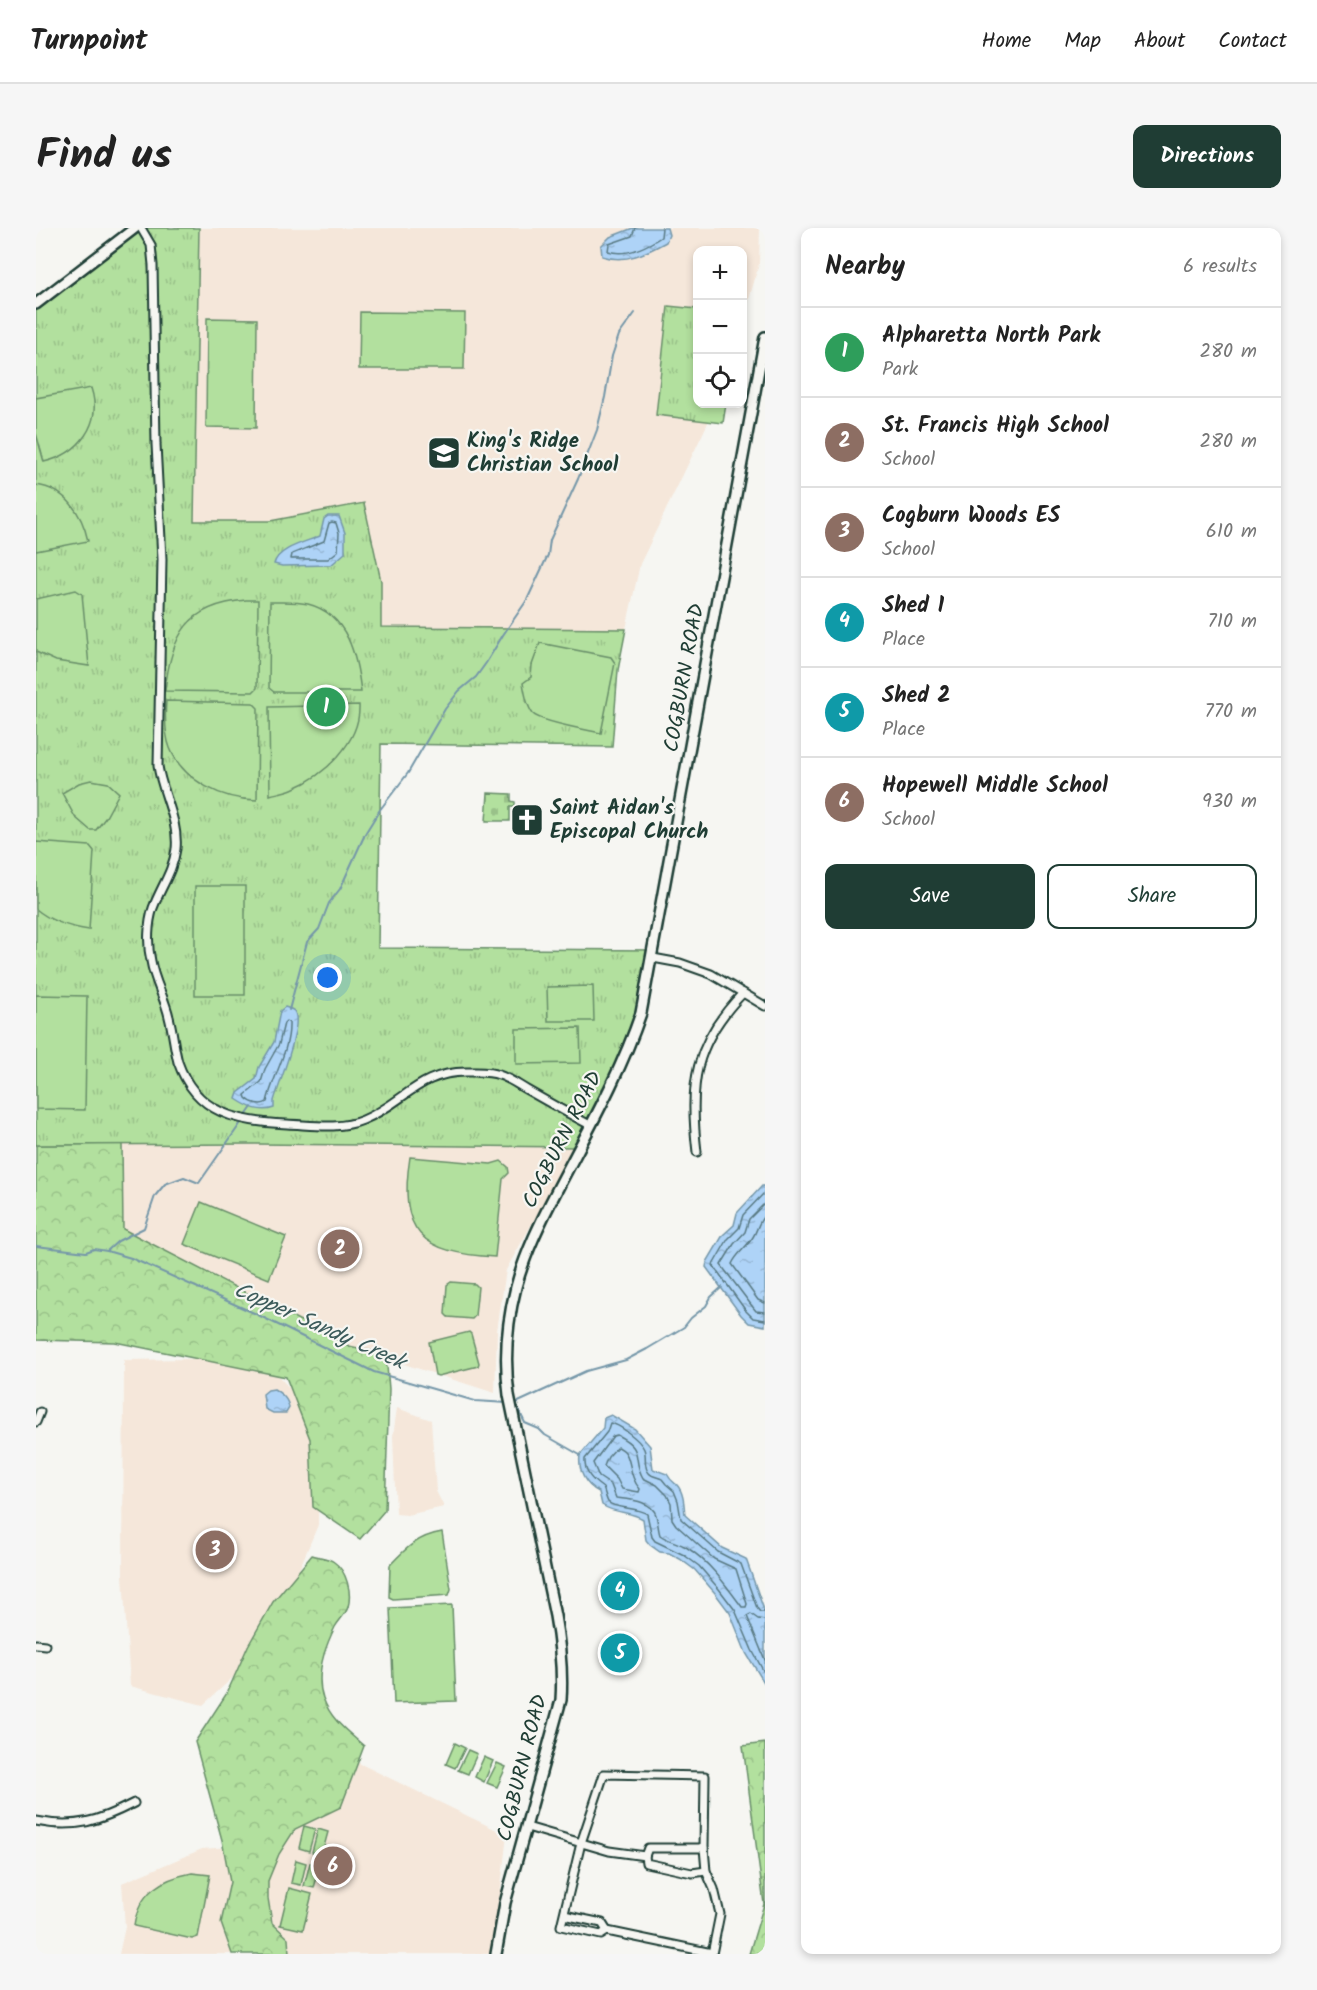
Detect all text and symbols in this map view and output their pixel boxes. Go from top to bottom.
text: Turnpoint [30,19,148,64]
text: Home [982,25,1031,58]
text: Map [1064,25,1101,58]
text: About [1134,25,1185,58]
text: Contact [1218,25,1287,58]
text: Find us [36,123,172,190]
button: Directions [1133,125,1281,188]
map controls [693,246,747,408]
button: + [693,246,747,300]
text: Nearby [825,246,905,288]
text: 6 results [1183,251,1257,283]
button: − [693,300,747,354]
text: Alpharetta North Park [882,319,1100,354]
text: 1 [841,336,848,368]
text: 280 m [1199,336,1257,368]
button: locate [693,354,747,408]
text: Park [882,354,918,386]
text: St. Francis High School [882,409,1109,444]
place label: King's Ridge Christian School [467,425,619,482]
text: 2 [839,426,850,458]
text: 280 m [1199,426,1257,458]
school or university icon: King's Ridge Christian School [426,435,462,471]
text: School [882,444,935,476]
text: Cogburn Woods ES [882,499,1060,534]
text: 3 [839,516,850,548]
text: 610 m [1206,516,1257,548]
text: School [882,534,935,566]
text: Shed 1 [882,589,944,624]
street label: COGBURN ROAD [656,601,714,755]
text: 4 [839,606,850,638]
text: 710 m [1208,606,1257,638]
text: Place [882,624,925,656]
text: Shed 2 [882,679,950,714]
pin: 1 [306,684,346,730]
text: 5 [839,696,850,728]
text: 770 m [1205,696,1257,728]
text: Place [882,714,925,746]
text: Hopewell Middle School [882,769,1108,804]
text: 6 [839,786,850,818]
text: 930 m [1202,786,1257,818]
place label: Saint Aidan's Episcopal Church [550,792,709,849]
church icon: Saint Aidan's Episcopal Church [509,802,545,838]
text: School [882,804,935,836]
button: Save [825,864,1035,929]
button: Share [1047,864,1257,929]
your location [313,963,342,992]
street label: COGBURN ROAD [514,1065,612,1215]
pin: 2 [320,1226,360,1272]
water label: Copper Sandy Creek [228,1273,414,1382]
pin: 3 [196,1528,234,1572]
pin: 4 [600,1568,640,1614]
pin: 5 [600,1630,640,1676]
street label: COGBURN ROAD [489,1691,557,1845]
pin: 6 [314,1844,352,1888]

